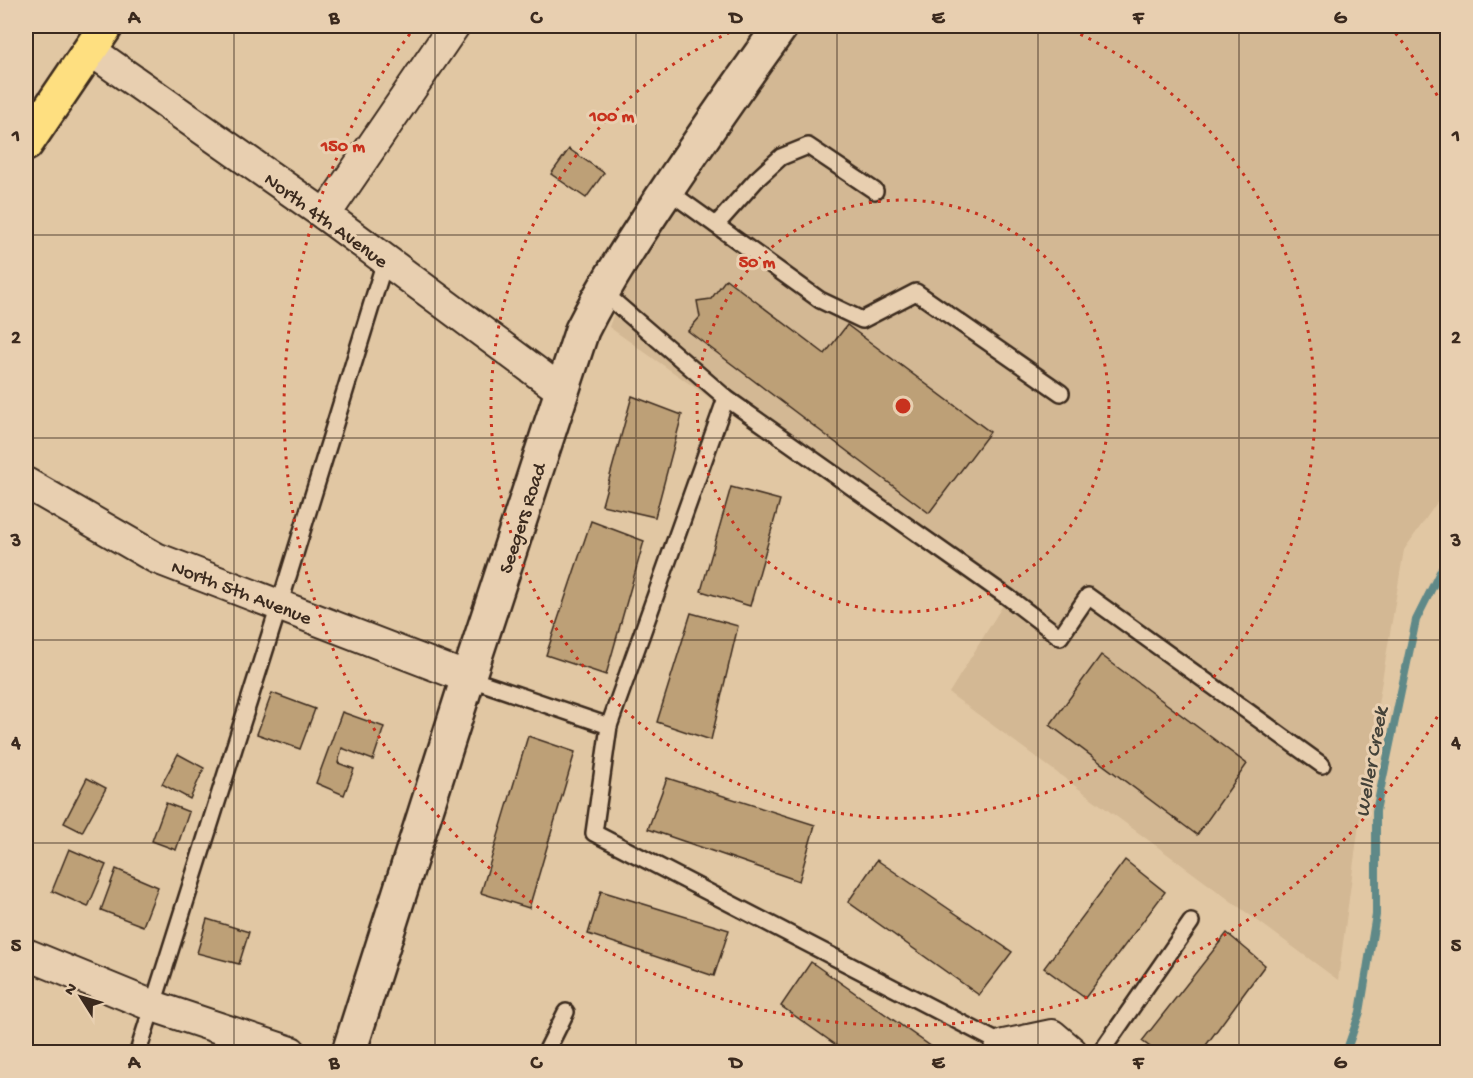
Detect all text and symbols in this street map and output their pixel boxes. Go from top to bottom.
text: A [127,8,142,31]
text: B [328,8,340,31]
text: C [530,8,544,31]
text: D [727,8,743,31]
text: E [932,8,946,31]
text: F [1132,8,1145,31]
text: G [1334,8,1348,31]
text: 100 m [589,107,635,128]
text: 1 [11,126,20,149]
text: 1 [1451,126,1460,149]
text: 150 m [320,137,365,158]
street label: North 4th Avenue [259,169,392,275]
text: 50 m [739,253,776,274]
text: 2 [11,328,21,351]
text: 2 [1451,328,1461,351]
centre of rings [893,396,913,416]
street label: Seegers Road [496,459,554,577]
text: 3 [10,531,21,554]
text: 3 [1450,531,1461,554]
street label: North 5th Avenue [167,557,315,632]
water label: Weller Creek [1351,703,1396,819]
text: 4 [10,733,21,756]
text: 4 [1450,733,1461,756]
text: 5 [11,936,22,959]
text: 5 [1451,936,1462,959]
north arrow [51,967,111,1027]
text: N [61,980,83,1000]
text: A [127,1053,142,1076]
text: B [328,1053,340,1076]
text: C [530,1053,544,1076]
text: D [727,1053,743,1076]
text: E [932,1053,946,1076]
text: F [1132,1053,1145,1076]
text: G [1334,1053,1348,1076]

